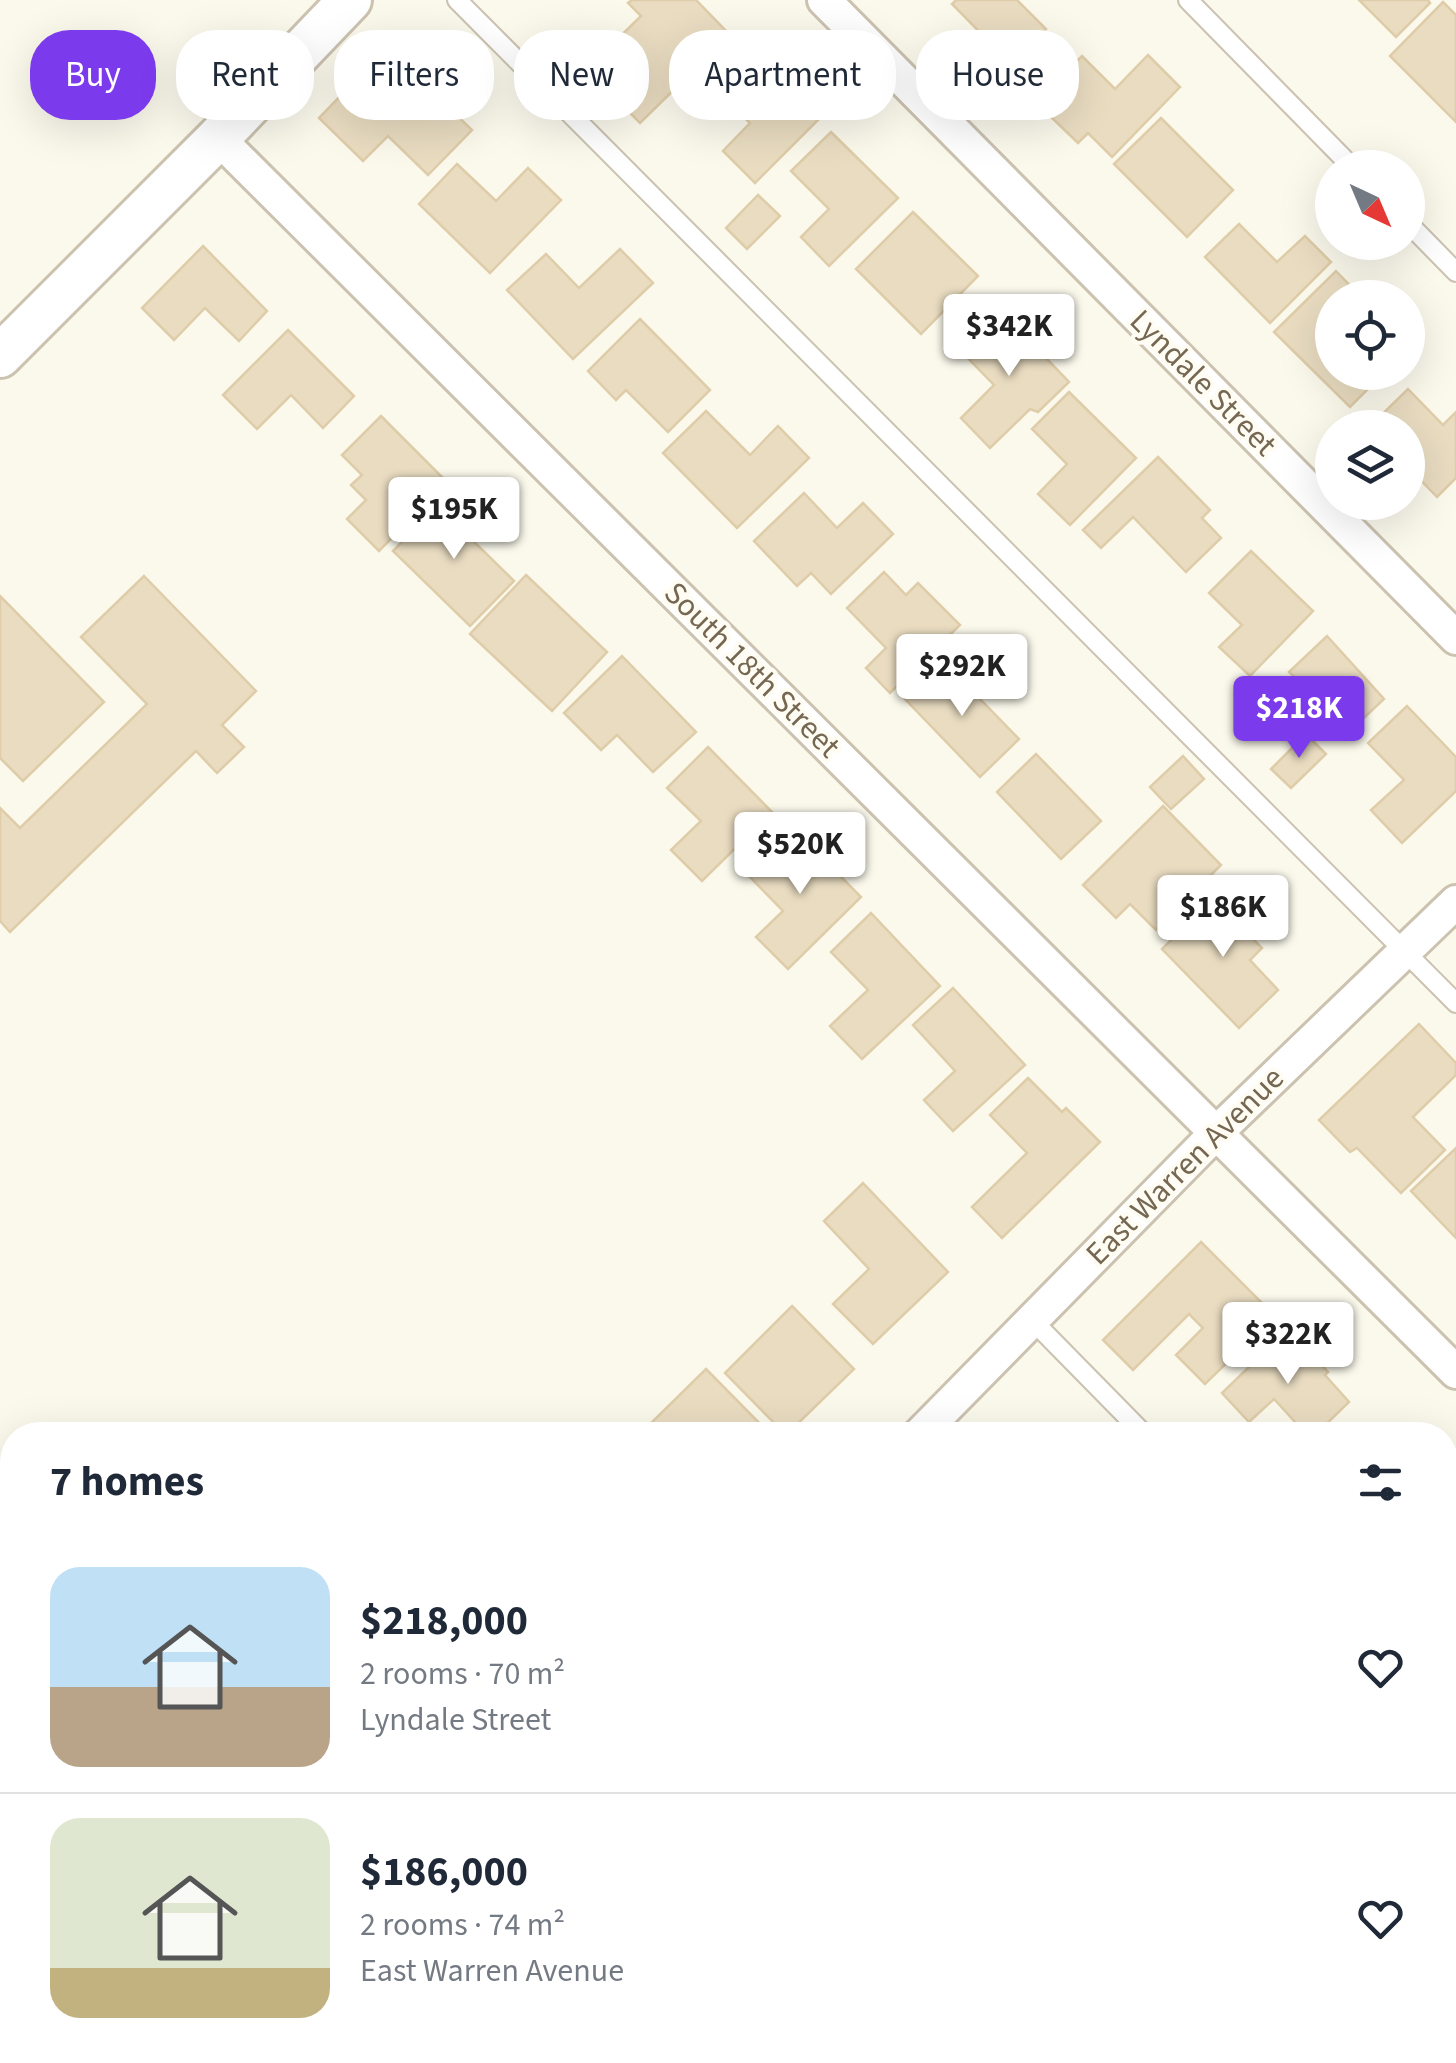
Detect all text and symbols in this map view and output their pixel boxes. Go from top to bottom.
chip: Buy [30,30,156,120]
chip: Rent [176,30,314,120]
chip: Filters [334,30,494,120]
chip: New [514,30,649,120]
chip: Apartment [669,30,896,120]
chip: House [916,30,1079,120]
north arrow [1315,150,1425,260]
map controls [1315,150,1425,520]
button: locate [1315,280,1425,390]
pin: $342K [939,294,1079,379]
street label: Lyndale Street [1119,299,1287,467]
text: $342K [965,303,1053,349]
button: layers [1315,410,1425,520]
pin: $195K [384,477,524,562]
text: $195K [410,486,498,532]
street label: South 18th Street [653,571,851,769]
pin: $292K [892,634,1032,719]
text: $292K [918,643,1006,689]
pin: $218K [1229,676,1369,761]
text: $218K [1255,685,1343,731]
pin: $520K [730,812,870,897]
text: $520K [756,821,844,867]
pin: $186K [1153,875,1293,960]
text: $186K [1179,884,1267,930]
street label: East Warren Avenue [1075,1056,1295,1276]
pin: $322K [1218,1302,1358,1387]
text: $322K [1244,1311,1332,1357]
text: 7 homes [50,1452,204,1512]
icon: filters [1353,1455,1408,1510]
text: $218,000 [360,1591,528,1651]
icon: home [130,1607,250,1727]
icon: heart [1353,1640,1408,1695]
text: 2 rooms · 70 m² [360,1651,565,1697]
text: Lyndale Street [360,1697,551,1743]
text: $186,000 [360,1842,528,1902]
icon: home [130,1858,250,1978]
icon: heart [1353,1891,1408,1946]
text: 2 rooms · 74 m² [360,1902,565,1948]
text: East Warren Avenue [360,1948,624,1994]

